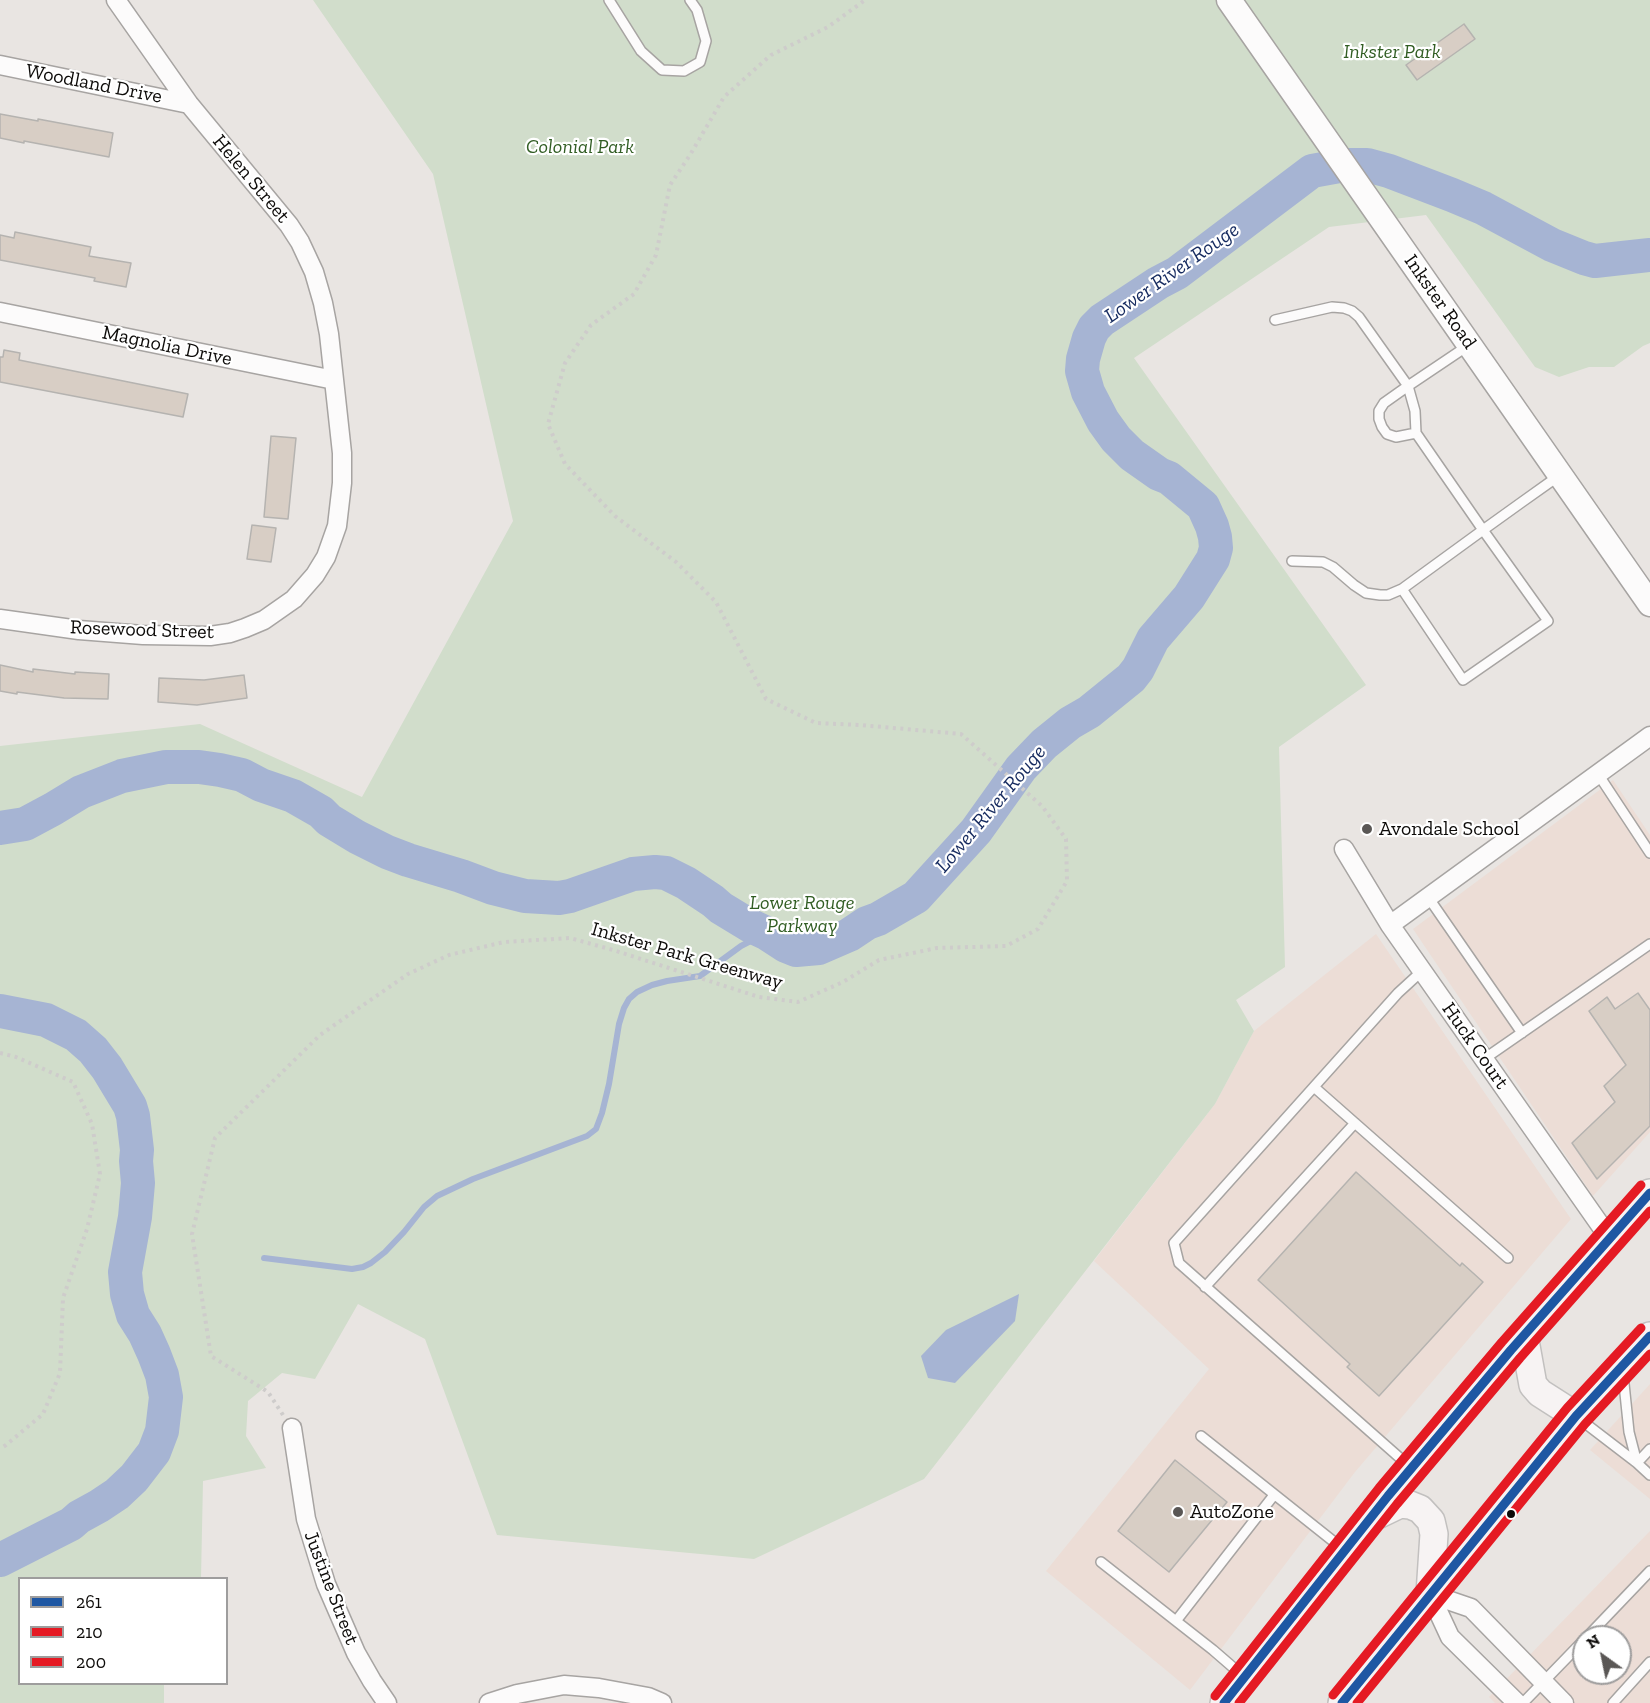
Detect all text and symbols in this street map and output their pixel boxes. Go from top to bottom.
park label: Inkster Park [1343,40,1441,64]
street label: Woodland Drive [24,59,164,109]
street label: Helen Street [207,130,295,228]
park label: Colonial Park [526,135,634,159]
water label: Lower River Rouge [1100,217,1244,329]
street label: Inkster Road [1399,250,1481,354]
street label: Magnolia Drive [100,321,234,371]
street label: Rosewood Street [70,615,214,645]
water label: Lower River Rouge [930,740,1052,878]
place label: Avondale School [1379,817,1519,841]
marker: Avondale School [1360,822,1374,836]
park label: Lower Rouge Parkway [750,891,854,938]
street label: Inkster Park Greenway [589,917,785,995]
street label: Huck Court [1436,998,1514,1094]
place label: AutoZone [1190,1500,1274,1524]
marker: AutoZone [1171,1505,1185,1519]
unlabelled marker [1505,1508,1517,1520]
street label: Justine Street [298,1528,364,1648]
legend [18,1577,228,1685]
text: 261 [76,1591,102,1613]
text: 210 [76,1621,103,1643]
north arrow [1572,1625,1632,1685]
text: N [1583,1630,1603,1652]
text: 200 [76,1651,106,1673]

